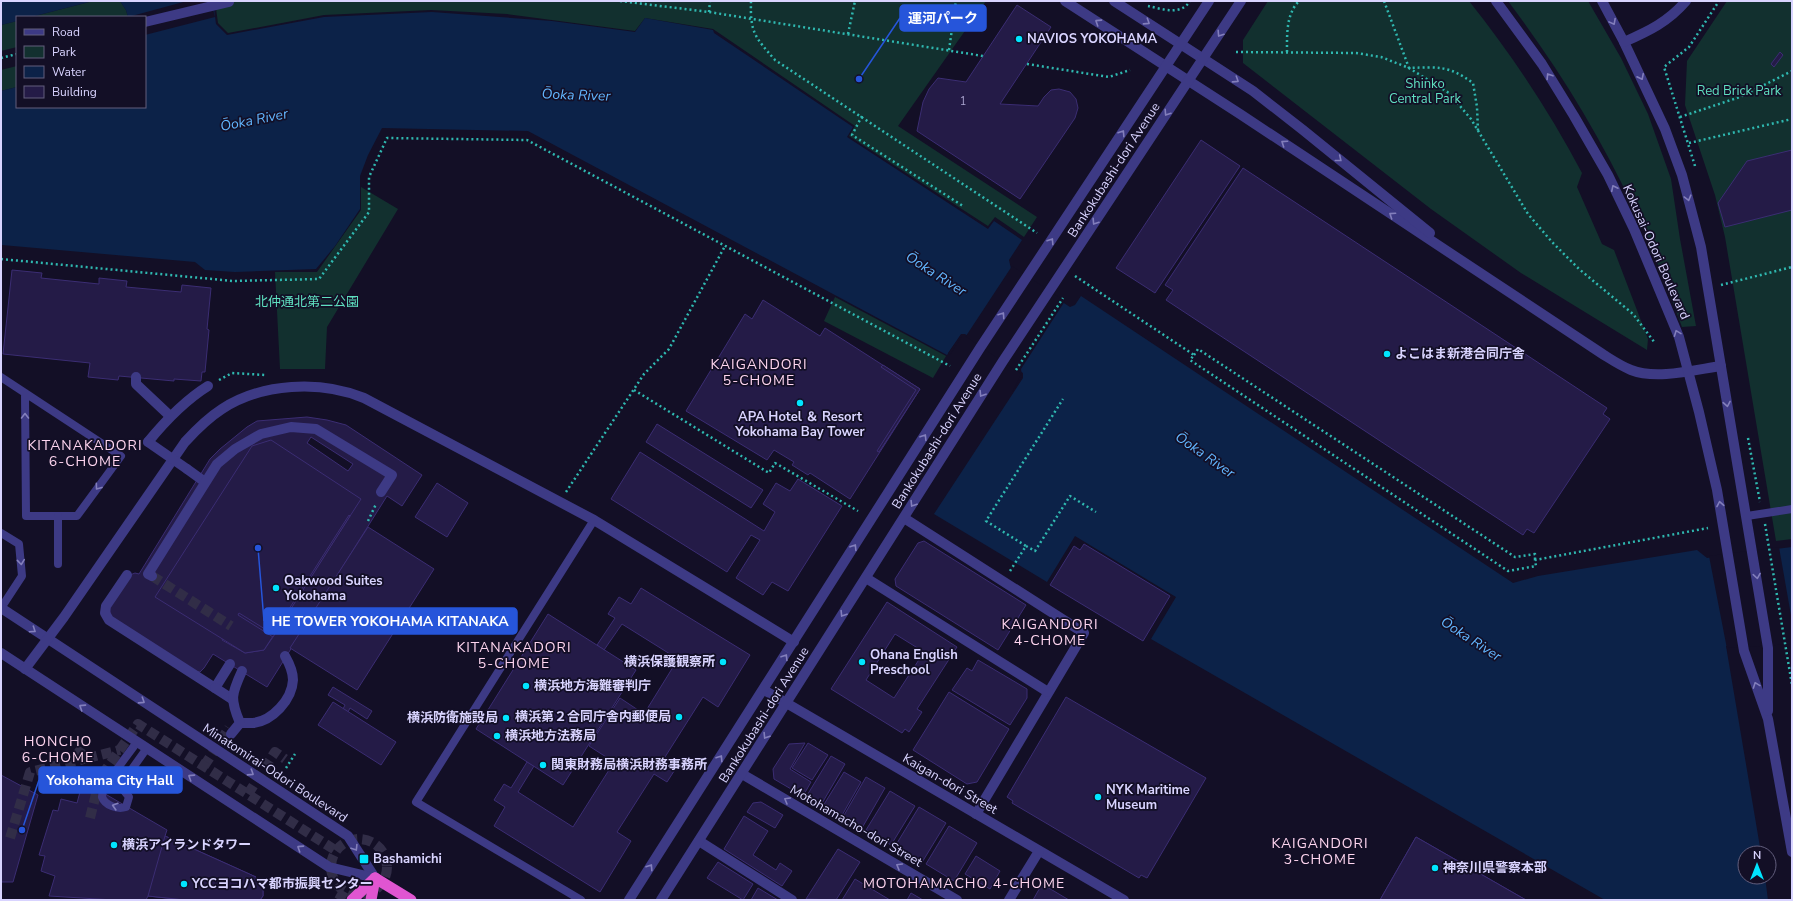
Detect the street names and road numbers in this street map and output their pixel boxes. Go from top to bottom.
street label: Bankokubashi-dori Avenue [1064,99,1164,241]
street label: Kokusai-Odori Boulevard [1618,182,1694,322]
street label: Bankokubashi-dori Avenue [888,369,986,512]
street label: Bankokubashi-dori Avenue [715,643,813,786]
street label: Minatomirai-Odori Boulevard [199,719,351,827]
street label: Kaigan-dori Street [899,749,1001,819]
street label: Motohamacho-dori Street [787,781,926,872]

